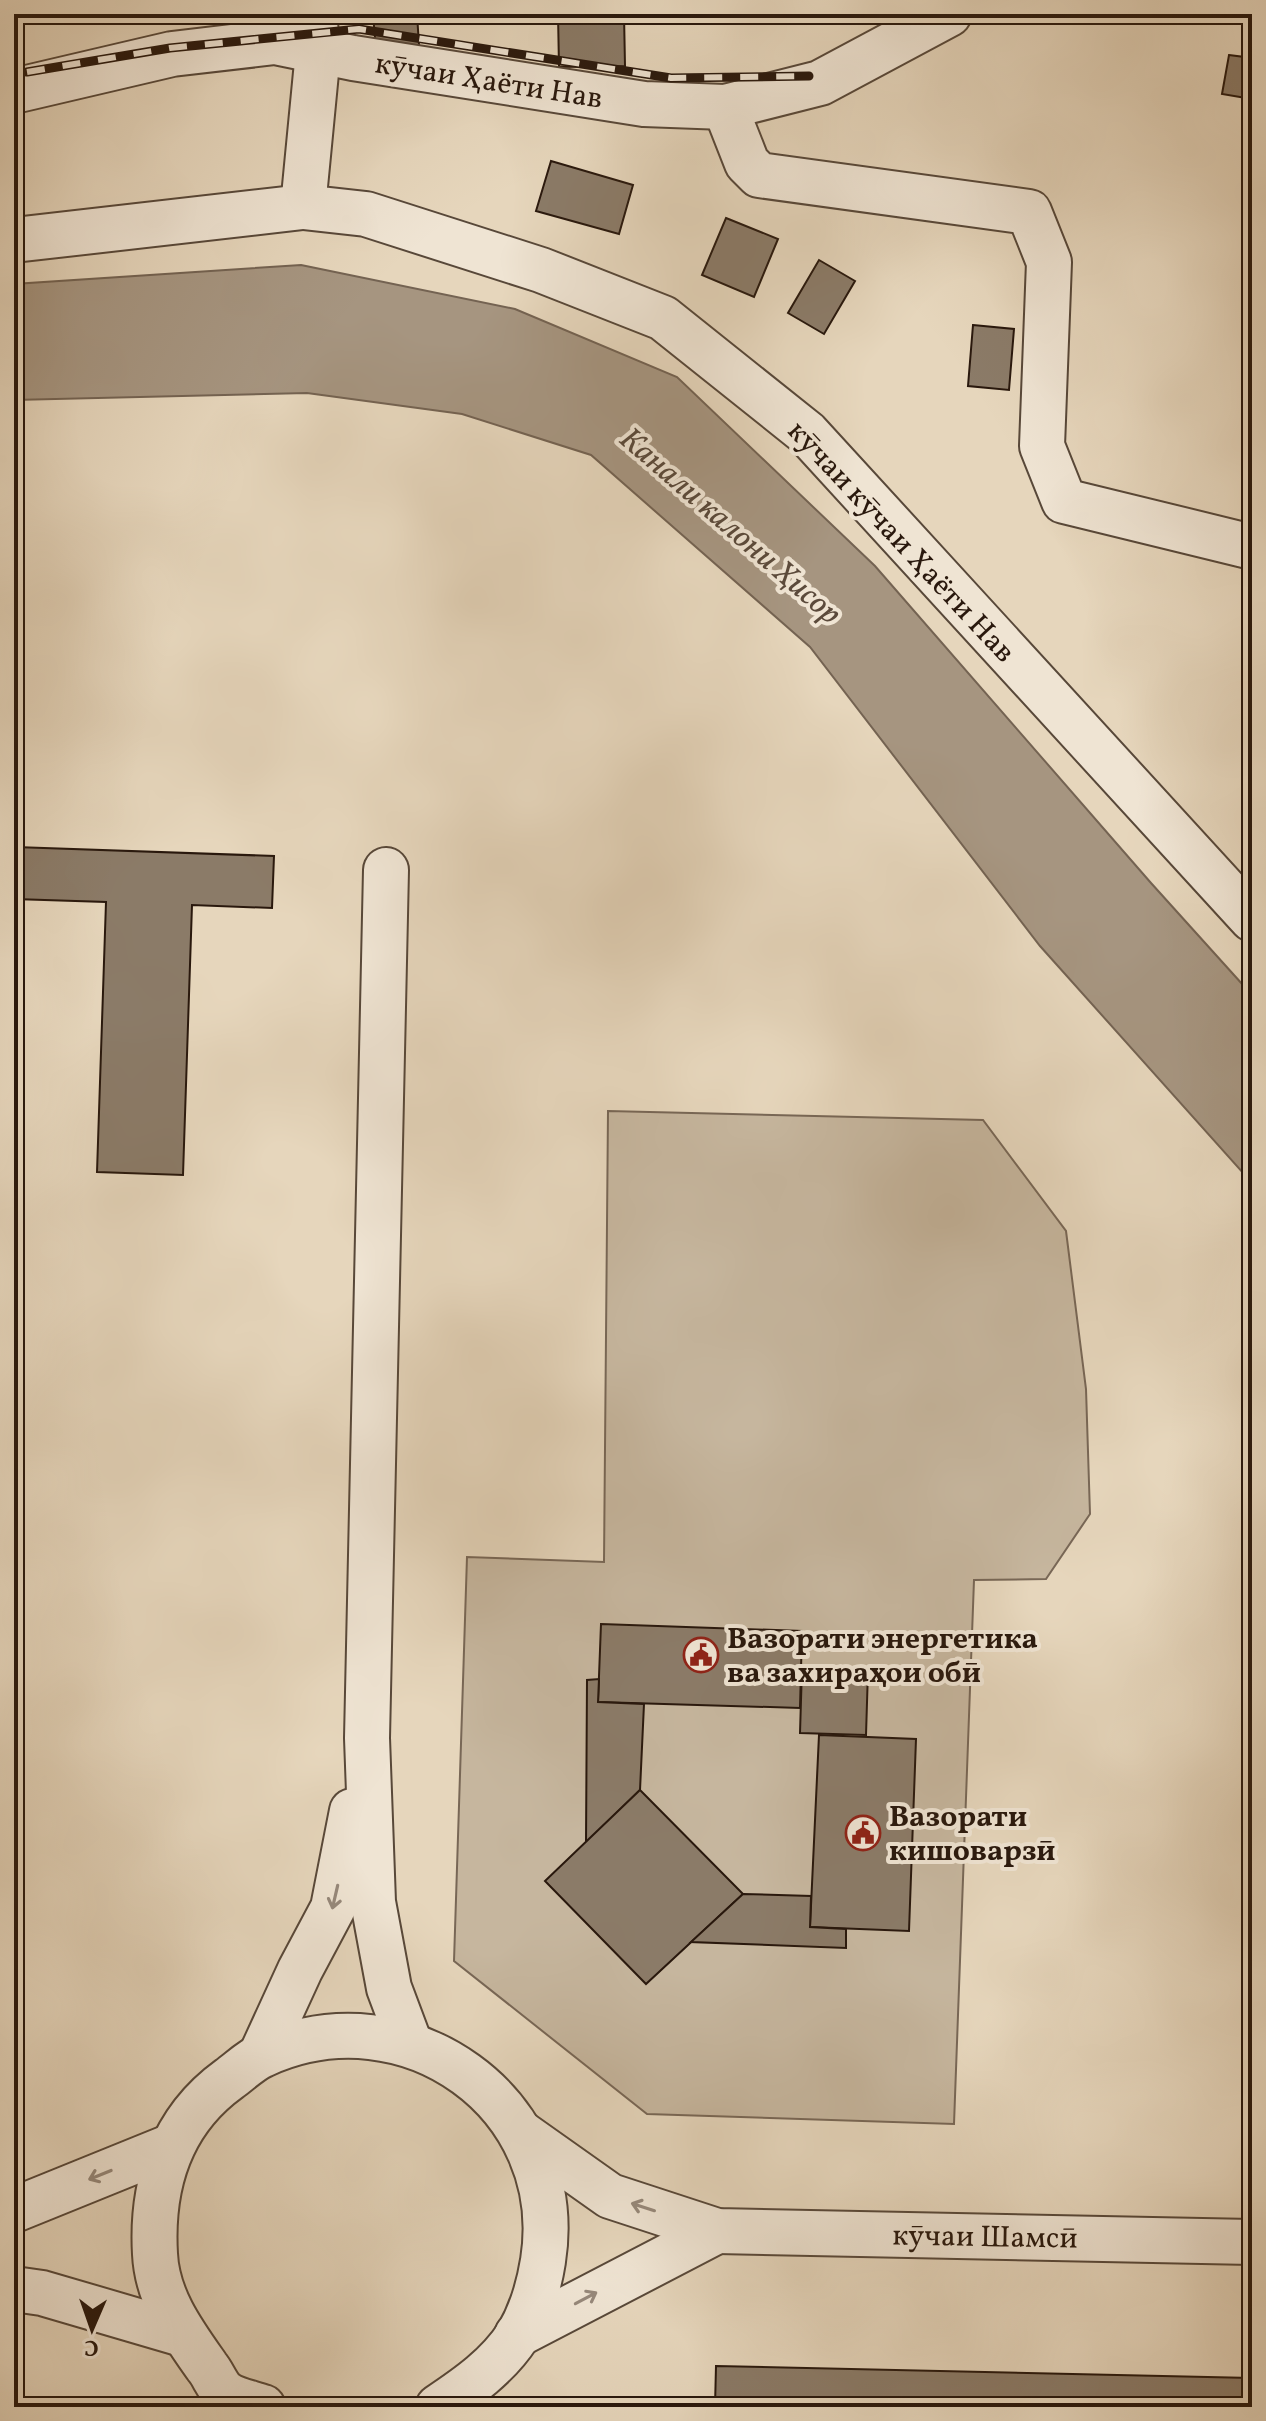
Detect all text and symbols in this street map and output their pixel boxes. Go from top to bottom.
street label: кӯчаи Ҳаёти Нав [372,43,606,121]
street label: кӯчаи кӯчаи Ҳаёти Нав [777,412,1024,673]
water label: Канали калони Ҳисор [609,418,850,636]
place label: Вазорати энергетика ва захираҳои обӣ [727,1619,1038,1695]
public building icon: Вазорати энергетика ва захираҳои обӣ [682,1636,720,1674]
place label: Вазорати кишоварзӣ [889,1797,1056,1873]
public building icon: Вазорати кишоварзӣ [844,1814,882,1852]
one-way arrow [327,1883,342,1909]
one-way arrow [88,2169,113,2183]
one-way arrow [630,2199,656,2214]
street label: кӯчаи Шамсӣ [892,2215,1078,2261]
north arrow [52,2289,132,2369]
one-way arrow [574,2290,597,2306]
text: С [84,2331,99,2362]

